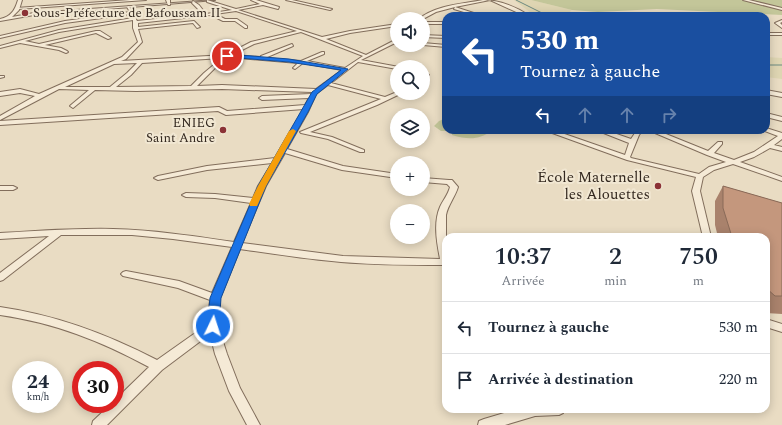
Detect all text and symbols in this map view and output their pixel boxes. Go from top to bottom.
place label: Sous-Préfecture de Bafoussam II [33,3,221,23]
marker: Sous-Préfecture de Bafoussam II [20,8,30,18]
map controls [390,12,430,244]
button: sound [390,12,430,52]
text: 530 m [520,19,599,62]
icon: left [454,28,506,80]
pin [210,39,244,73]
icon: arrive [216,45,238,67]
text: Tournez à gauche [520,58,660,85]
button: search [390,60,430,100]
icon: left [532,104,554,126]
icon: ahead [574,104,596,126]
icon: ahead [616,104,638,126]
icon: right [658,104,680,126]
button: layers [390,108,430,148]
place label: ENIEG Saint Andre [146,113,215,148]
marker: ENIEG Saint Andre [218,125,228,135]
button: + [390,156,430,196]
place label: École Maternelle les Alouettes [537,166,650,206]
marker: École Maternelle les Alouettes [653,181,663,191]
button: − [390,204,430,244]
text: 10:37 [494,239,552,275]
text: 2 [609,239,622,275]
text: 750 [679,239,718,275]
text: Arrivée [502,271,545,291]
text: min [604,271,627,291]
text: m [693,271,704,291]
position arrow [192,305,234,347]
text: Tournez à gauche [488,316,609,339]
text: 530 m [719,316,758,339]
icon: left [454,317,476,339]
speed limit sign: 30 [72,361,124,413]
text: 24 [27,367,49,397]
text: Arrivée à destination [488,368,634,391]
text: 220 m [719,368,758,391]
icon: arrive [454,369,476,391]
text: km/h [27,389,49,405]

